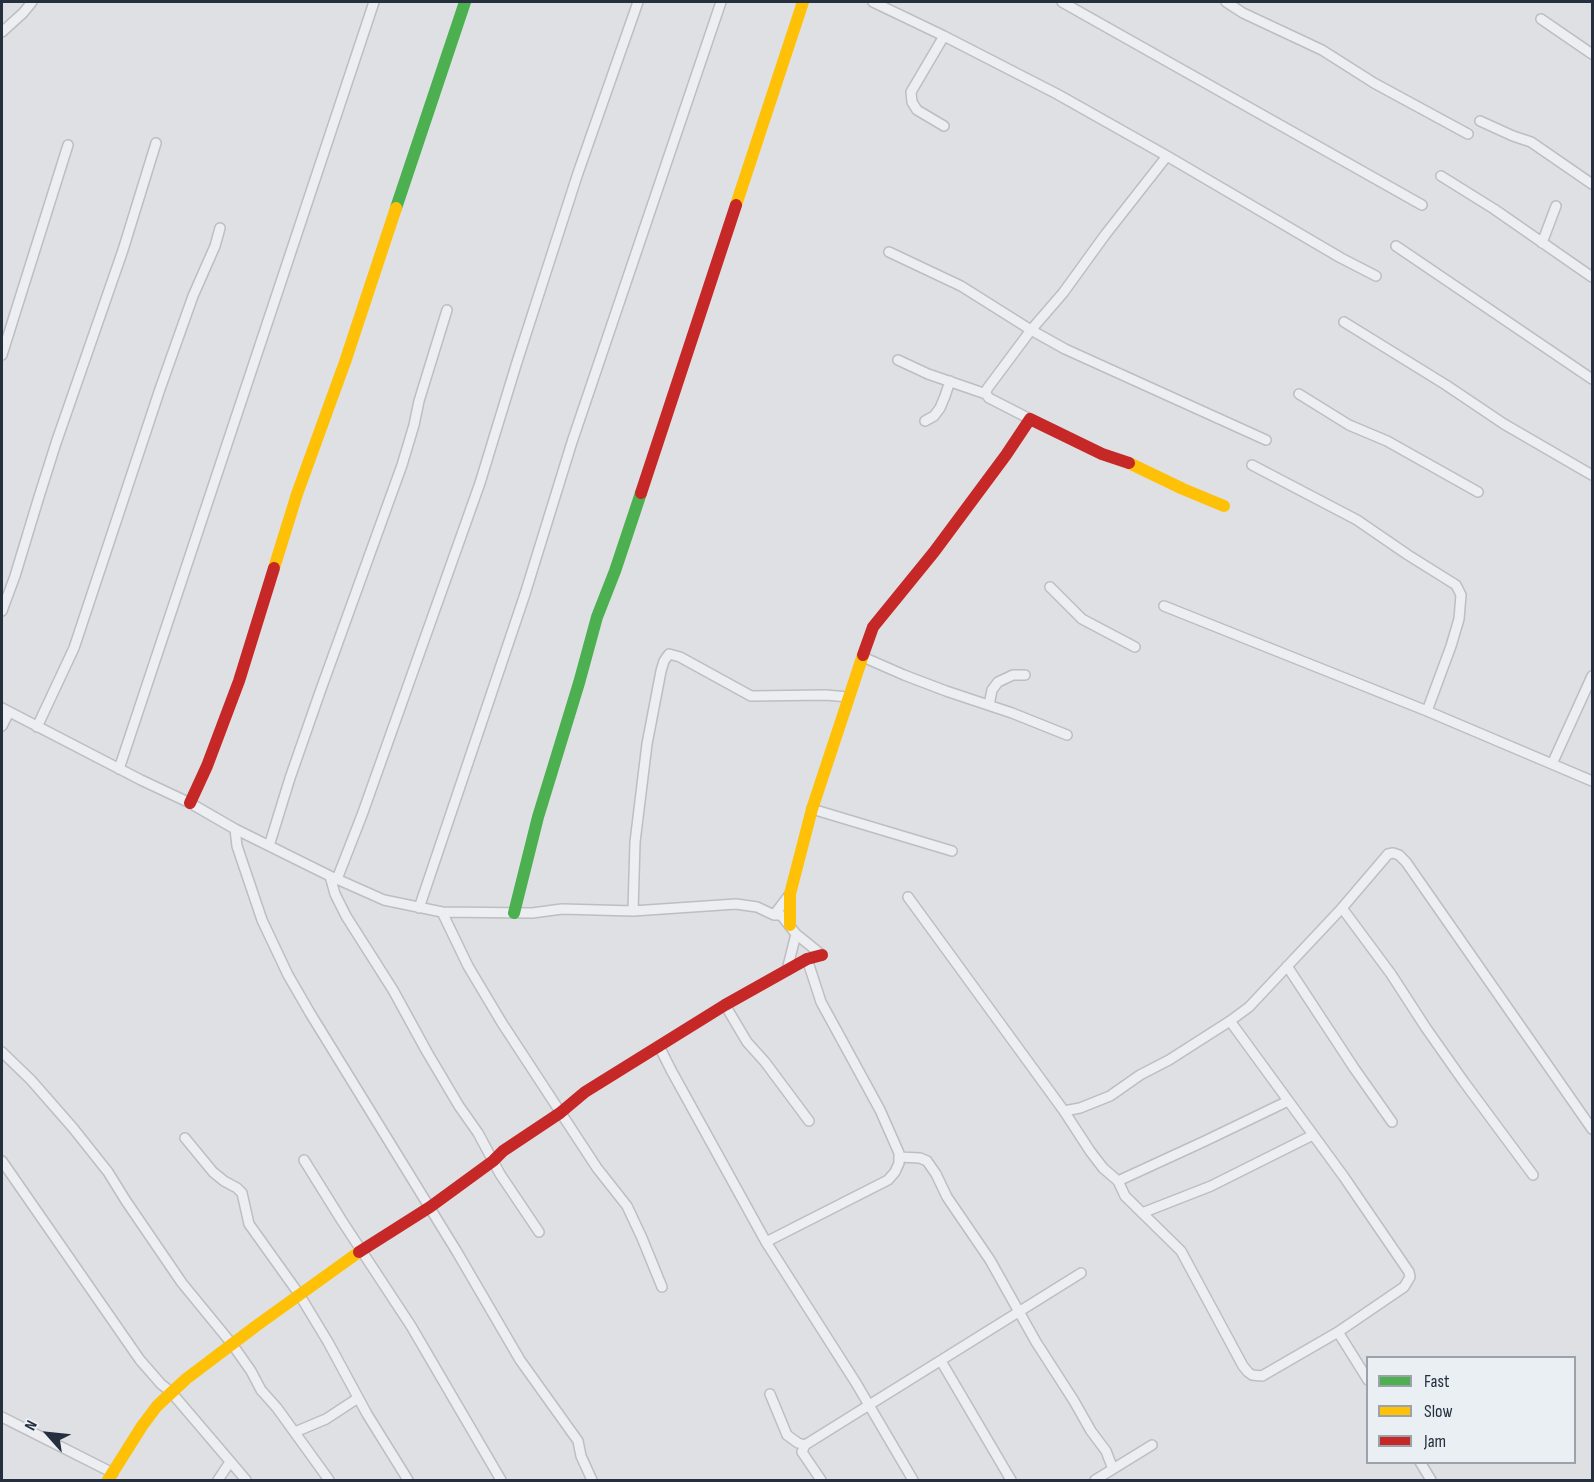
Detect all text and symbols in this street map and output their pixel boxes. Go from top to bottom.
legend [1366,1356,1576,1464]
text: Fast [1424,1371,1449,1392]
text: Slow [1424,1401,1453,1422]
north arrow [18,1404,78,1464]
text: N [21,1417,42,1434]
text: Jam [1424,1431,1446,1452]

